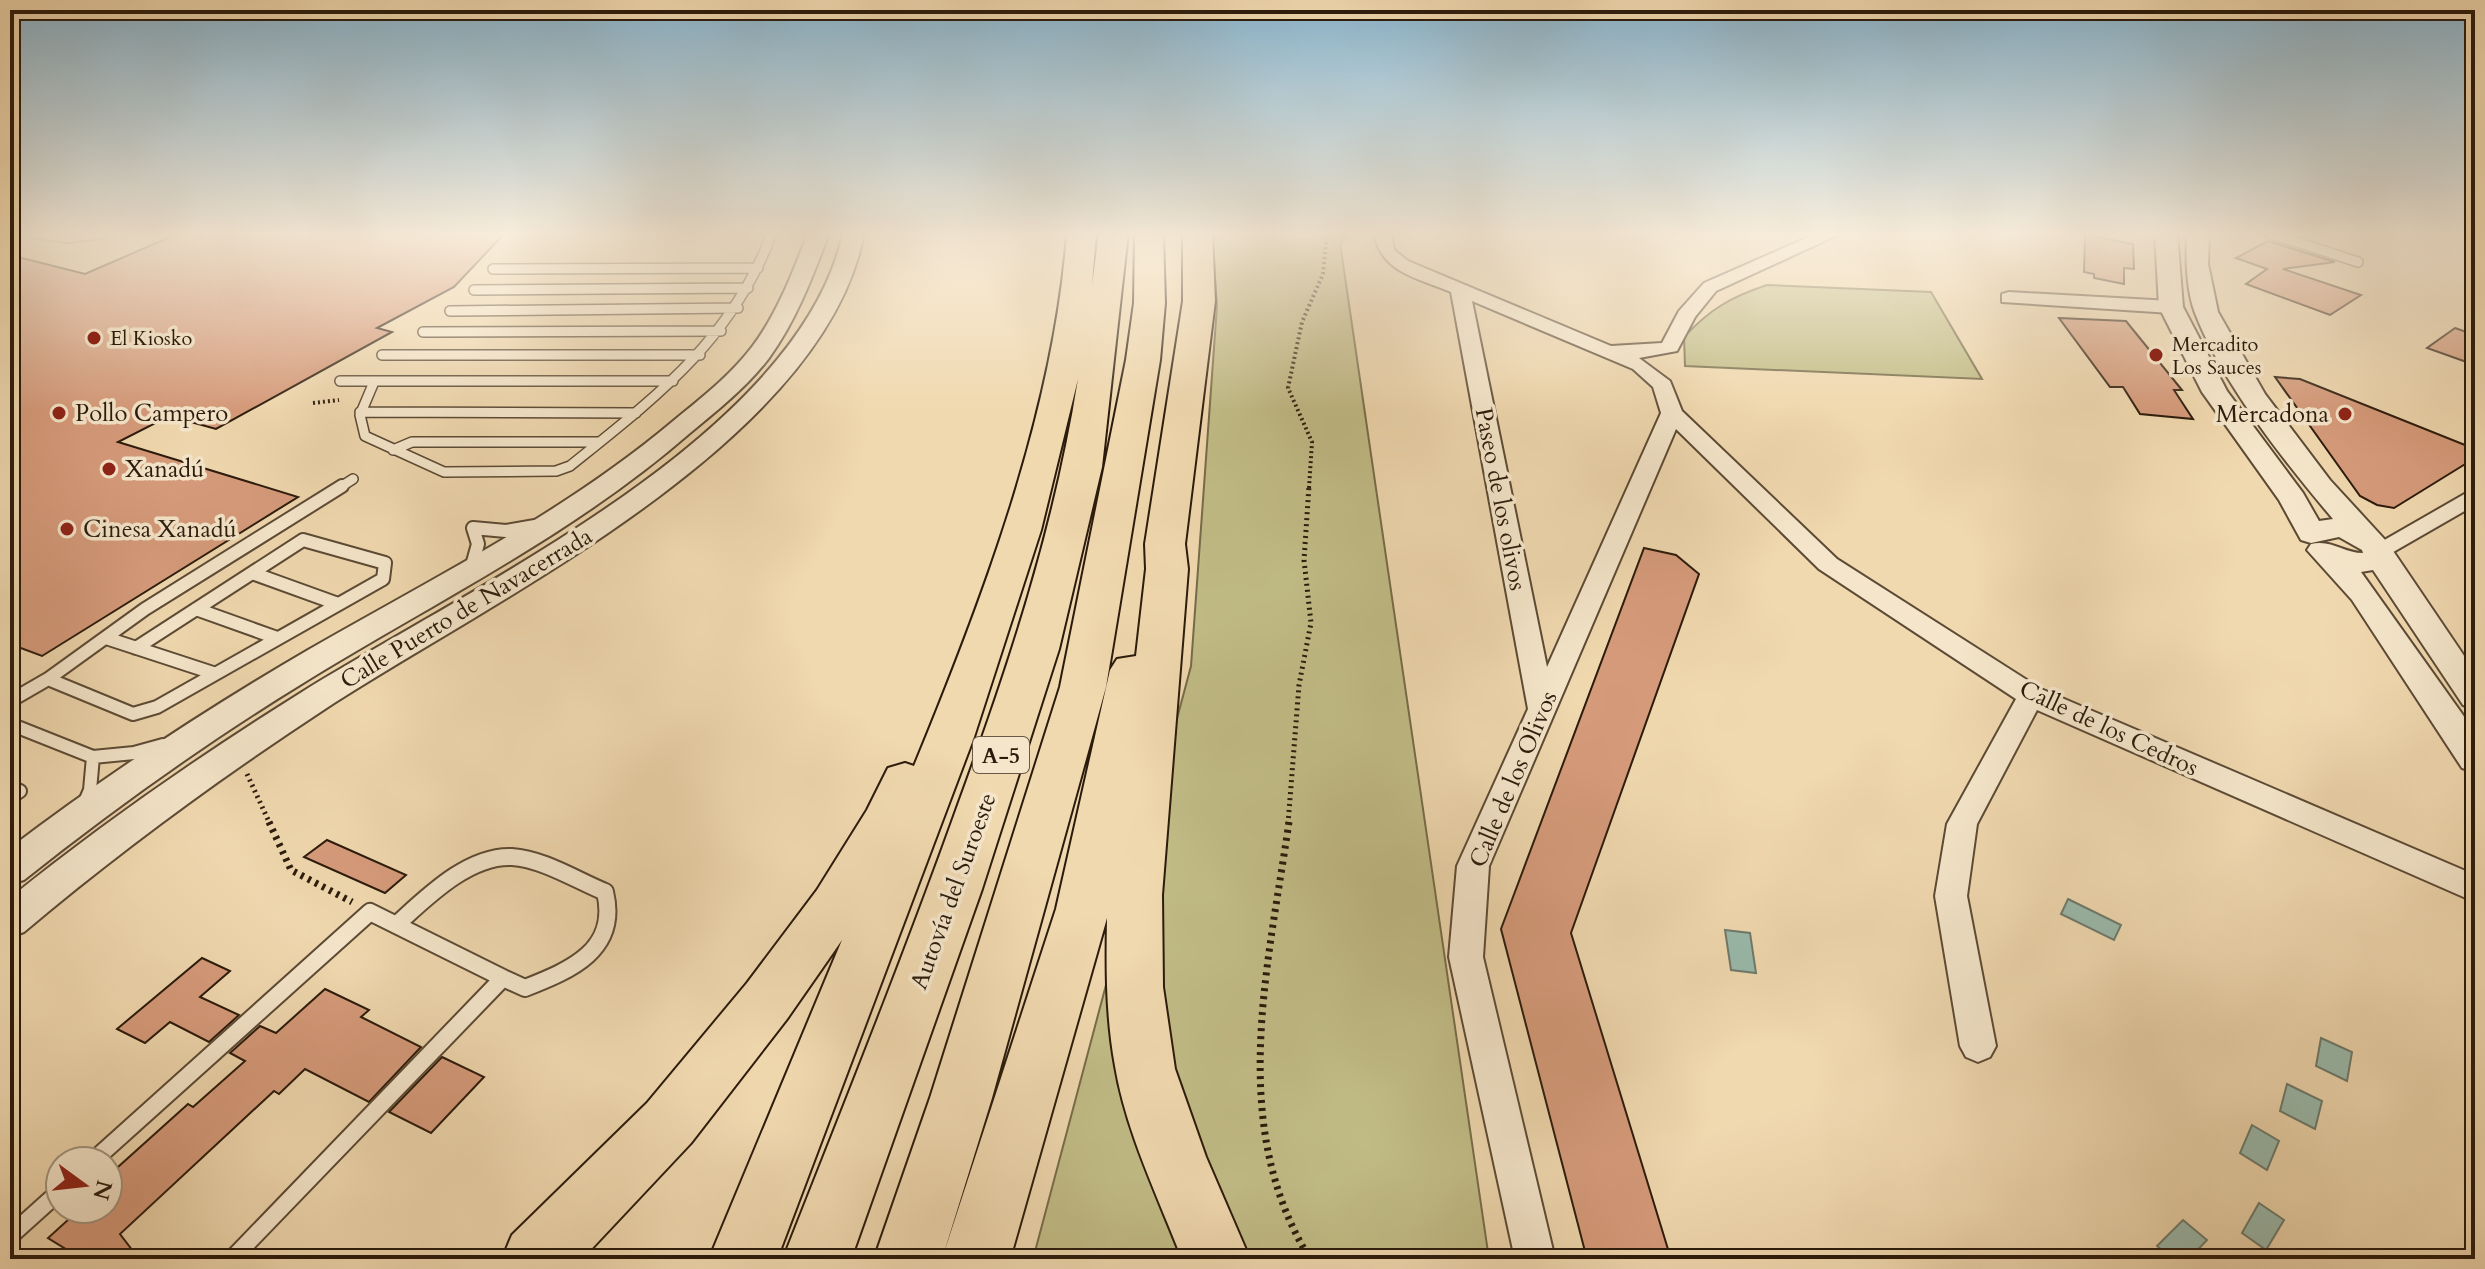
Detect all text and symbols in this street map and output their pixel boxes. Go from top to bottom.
place label: El Kiosko [110,325,193,352]
marker: El Kiosko [85,329,103,347]
place label: Mercadito Los Sauces [2172,331,2262,381]
marker: Mercadito Los Sauces [2147,346,2165,364]
place label: Pollo Campero [75,397,228,430]
place label: Mercadona [2216,398,2330,431]
marker: Pollo Campero [50,404,68,422]
street label: Paseo de los olivos [1467,405,1534,593]
marker: Mercadona [2336,405,2354,423]
place label: Xanadú [125,453,204,486]
marker: Xanadú [100,460,118,478]
place label: Cinesa Xanadú [83,513,237,546]
marker: Cinesa Xanadú [58,520,76,538]
street label: Calle Puerto de Navacerrada [334,520,599,697]
street label: Calle de los Cedros [2014,673,2204,784]
street label: Calle de los Olivos [1461,686,1566,872]
road number: A-5 [973,737,1029,773]
street label: Autovía del Suroeste [903,788,1004,994]
north arrow [44,1145,124,1225]
text: N [85,1177,119,1203]

